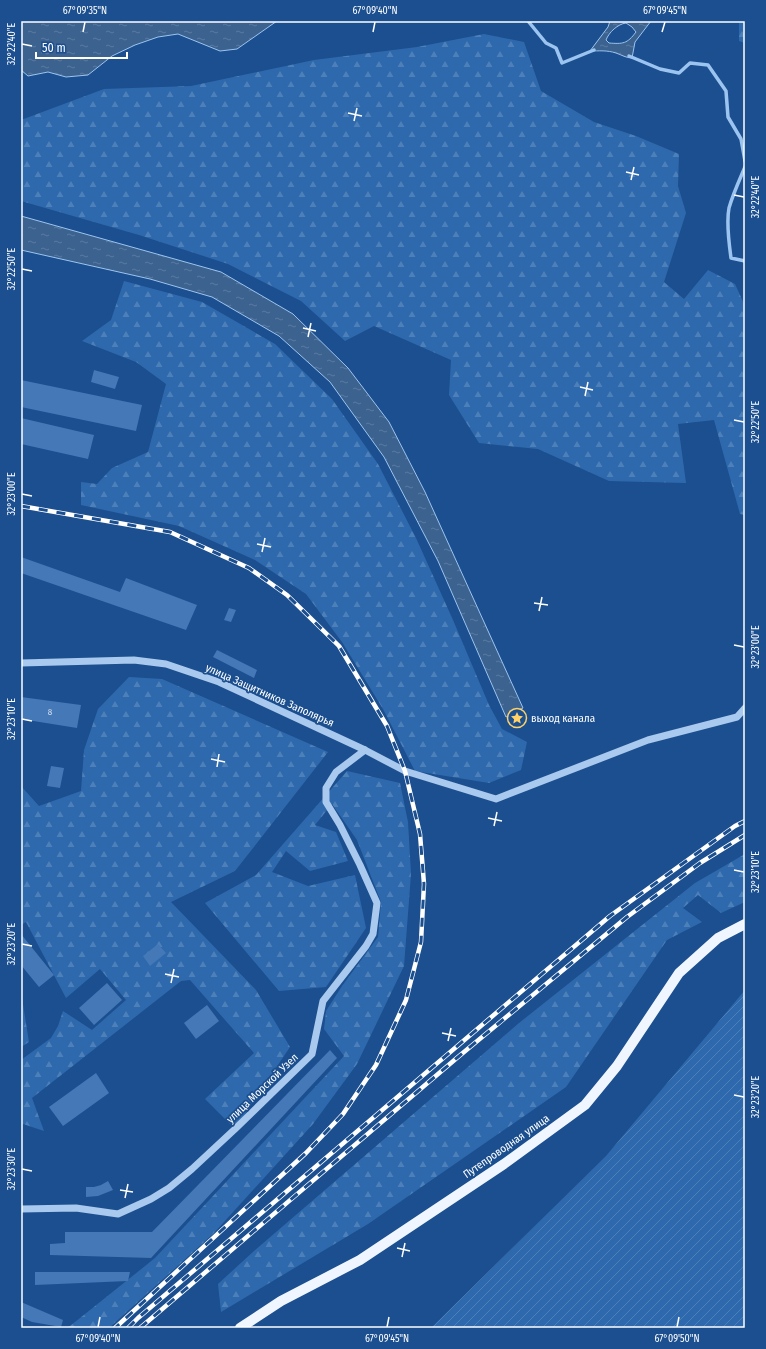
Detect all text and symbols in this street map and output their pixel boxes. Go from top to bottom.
text: 67°09'35"N [63,5,107,17]
text: 67°09'40"N [352,5,398,17]
text: 67°09'45"N [643,5,687,17]
text: 32°22'40"E [6,22,18,65]
scale bar [36,34,127,60]
text: 50 m [42,41,66,55]
text: 32°22'40"E [750,175,762,218]
text: 32°22'50"E [6,247,18,290]
text: 32°22'50"E [750,400,762,443]
text: 32°23'00"E [6,472,18,516]
text: 32°23'00"E [750,625,762,669]
street label: улица Защитников Заполярья [203,661,336,730]
text: 32°23'10"E [6,698,18,740]
house number: 8 [48,707,53,717]
place icon: выход канала [506,707,528,729]
place label: выход канала [531,712,595,725]
text: 32°23'10"E [750,851,762,893]
text: 32°23'20"E [6,922,18,965]
street label: улица Морской Узел [224,1051,301,1126]
text: 32°23'20"E [750,1075,762,1118]
street label: Путепроводная улица [461,1112,552,1181]
text: 32°23'30"E [6,1147,18,1190]
text: 67°09'40"N [75,1333,121,1345]
text: 67°09'45"N [365,1333,409,1345]
text: 67°09'50"N [654,1333,700,1345]

